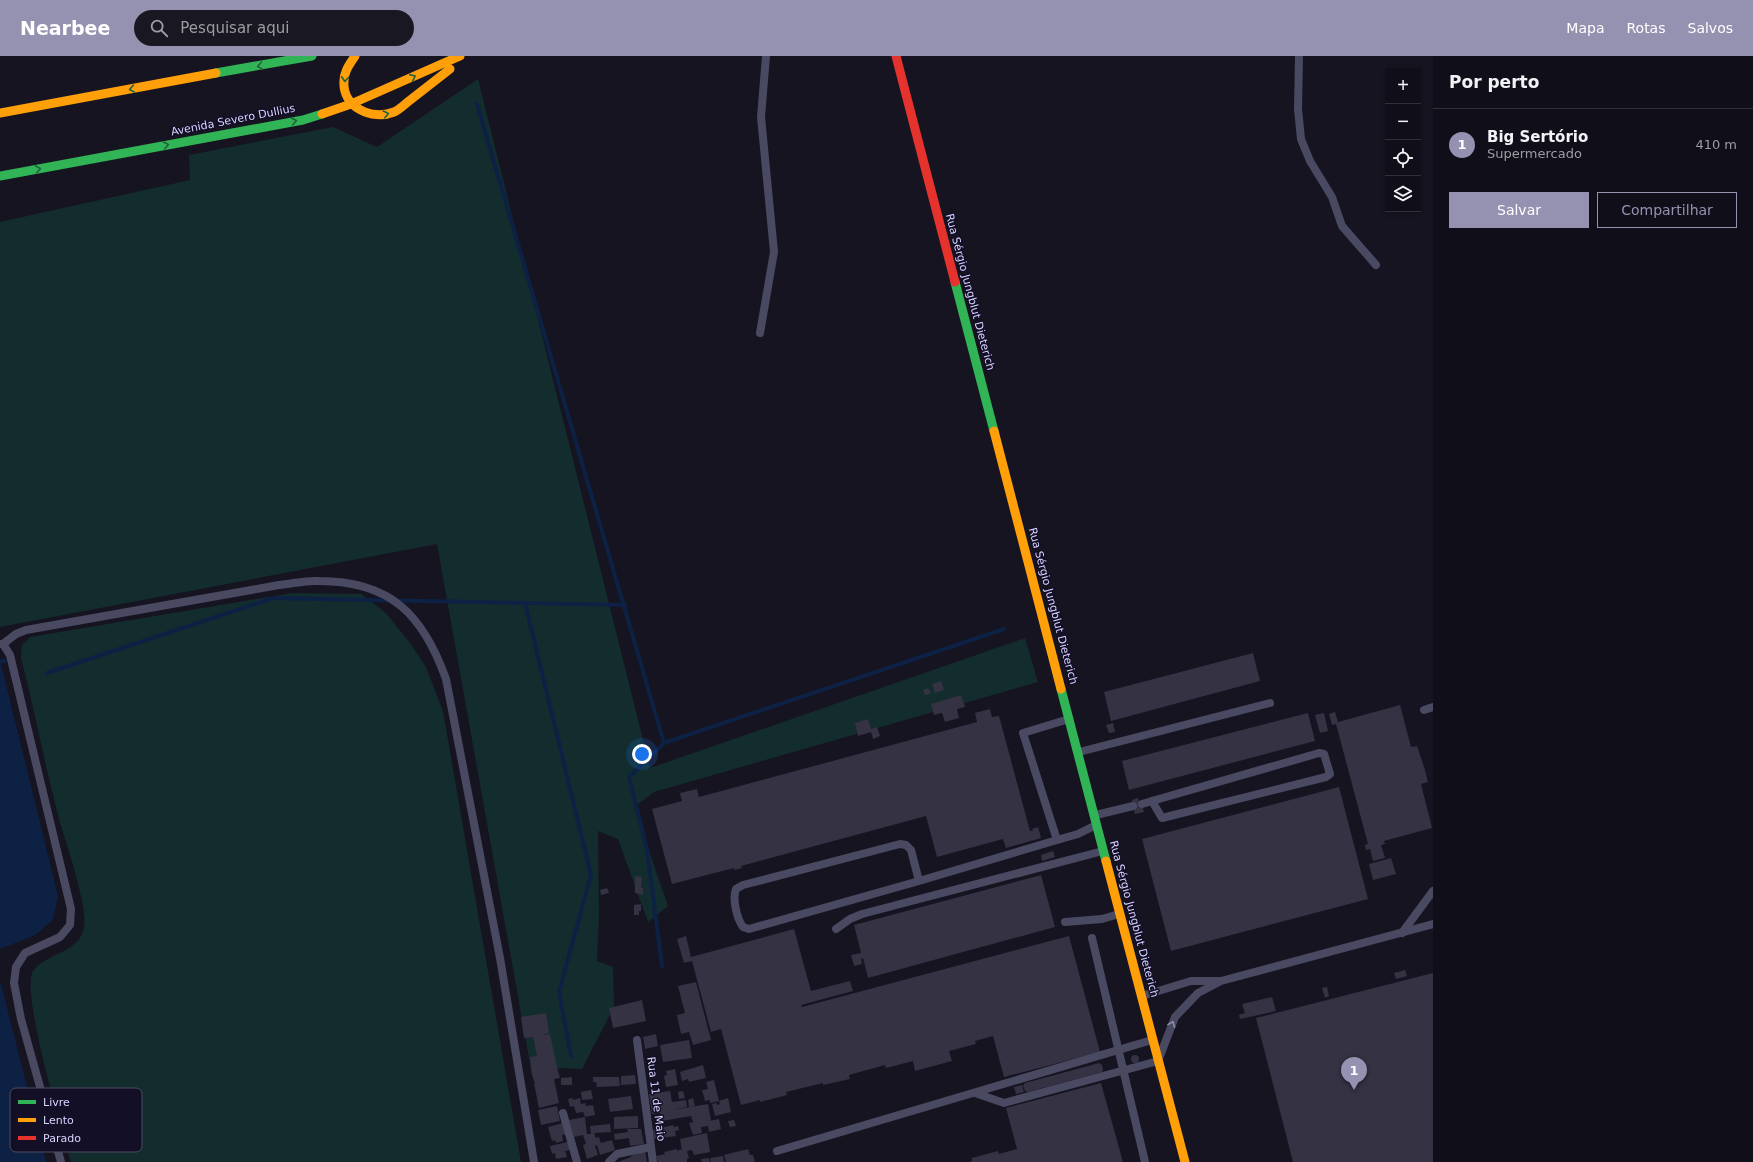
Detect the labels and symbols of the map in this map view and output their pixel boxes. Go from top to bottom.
one-way arrow [257,61,263,69]
one-way arrow [409,73,416,81]
one-way arrow [340,76,349,82]
one-way arrow [129,84,135,93]
street label: Avenida Severo Dullius [170,102,296,138]
one-way arrow [383,111,390,119]
one-way arrow [291,117,297,126]
one-way arrow [163,141,169,150]
one-way arrow [35,165,41,174]
street label: Rua Sérgio Jungblut Dieterich [943,212,997,372]
street label: Rua Sérgio Jungblut Dieterich [1026,526,1080,686]
your location [632,744,652,764]
street label: Rua Sérgio Jungblut Dieterich [1107,839,1161,999]
one-way arrow [1168,1021,1176,1028]
street label: Rua 11 de Maio [644,1056,668,1142]
pin: 1 [1341,1057,1367,1090]
legend [10,1088,142,1152]
text: Livre [43,1096,70,1109]
text: Lento [43,1114,74,1127]
text: Parado [43,1132,81,1145]

